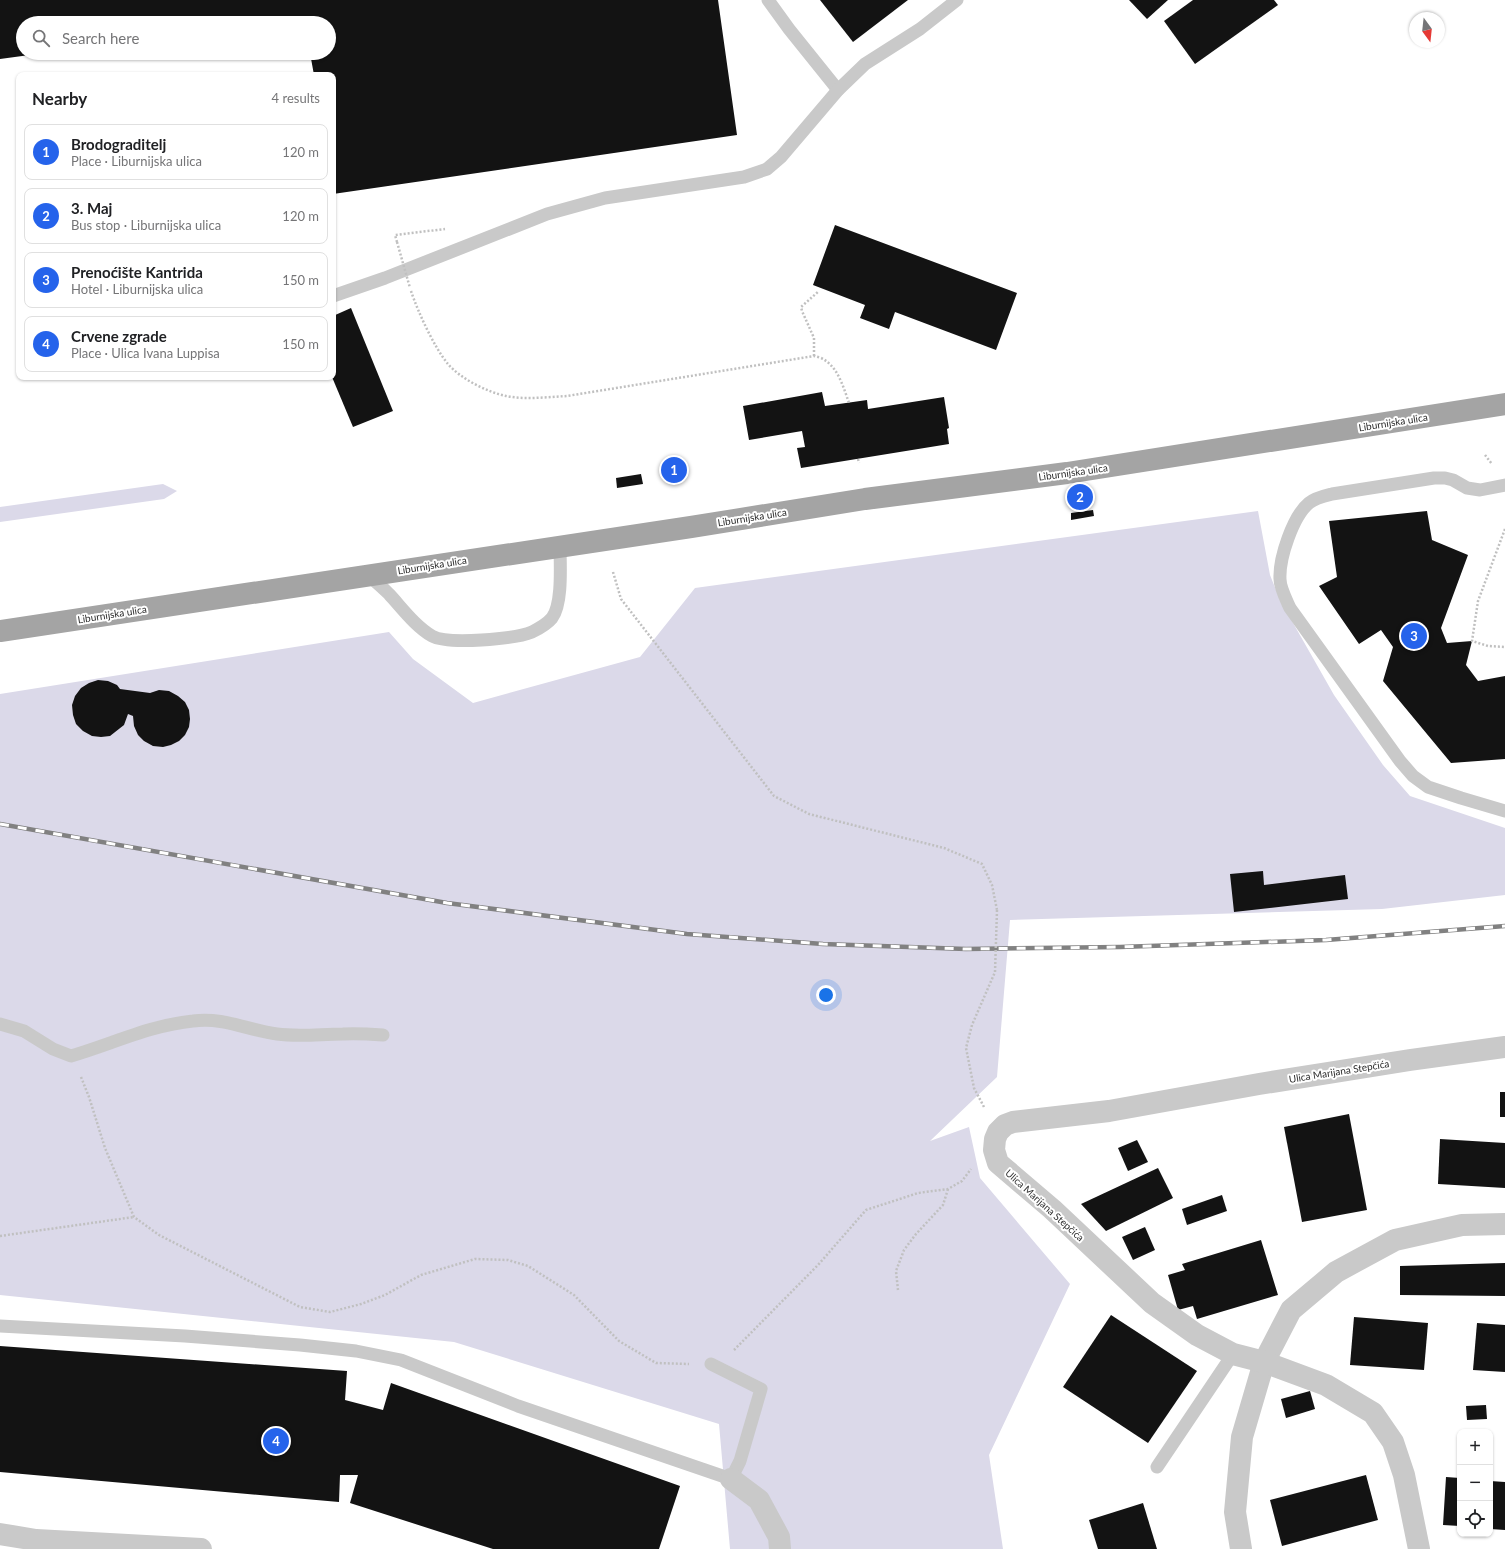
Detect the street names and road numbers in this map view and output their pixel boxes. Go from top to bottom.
street label: Liburnijska ulica [1358,411,1428,433]
street label: Liburnijska ulica [1038,461,1108,483]
street label: Liburnijska ulica [717,506,787,528]
street label: Liburnijska ulica [397,554,467,576]
street label: Liburnijska ulica [77,603,147,625]
street label: Ulica Marijana Stepčića [1288,1057,1390,1085]
street label: Ulica Marijana Stepčića [1003,1167,1087,1243]

